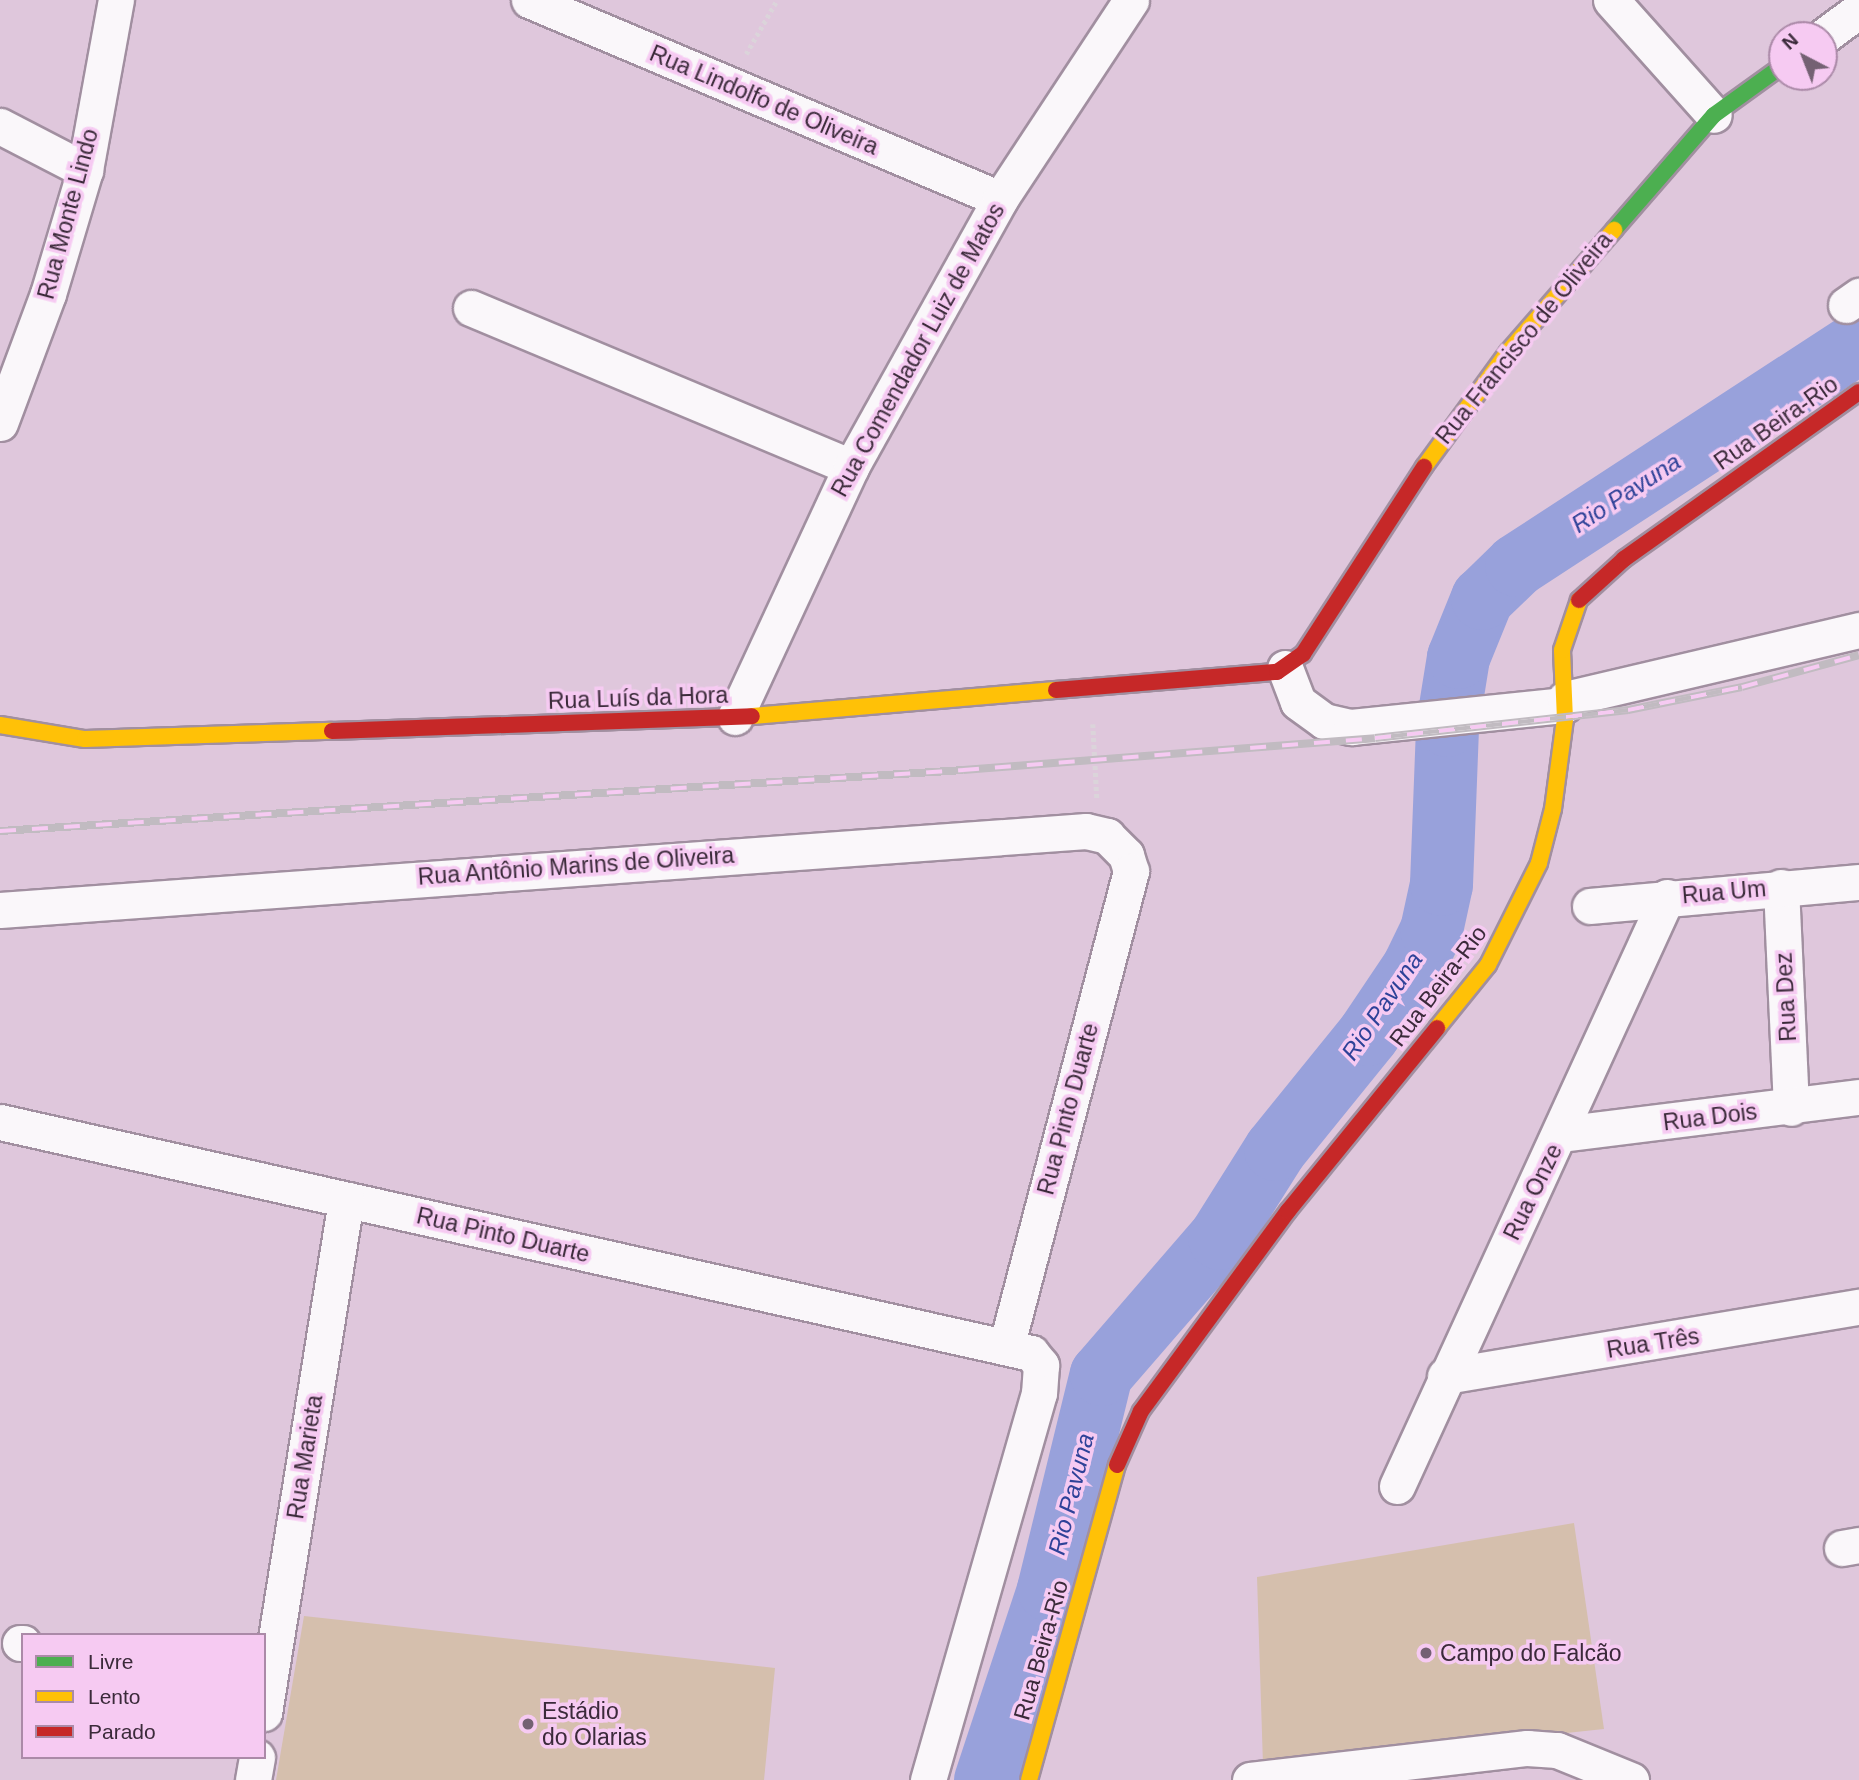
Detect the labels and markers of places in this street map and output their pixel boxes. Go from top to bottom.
place label: Campo do Falcão [1440,1639,1622,1667]
marker: Campo do Falcão [1418,1645,1434,1661]
place label: Estádio do Olarias [542,1697,647,1751]
marker: Estádio do Olarias [520,1716,536,1732]

